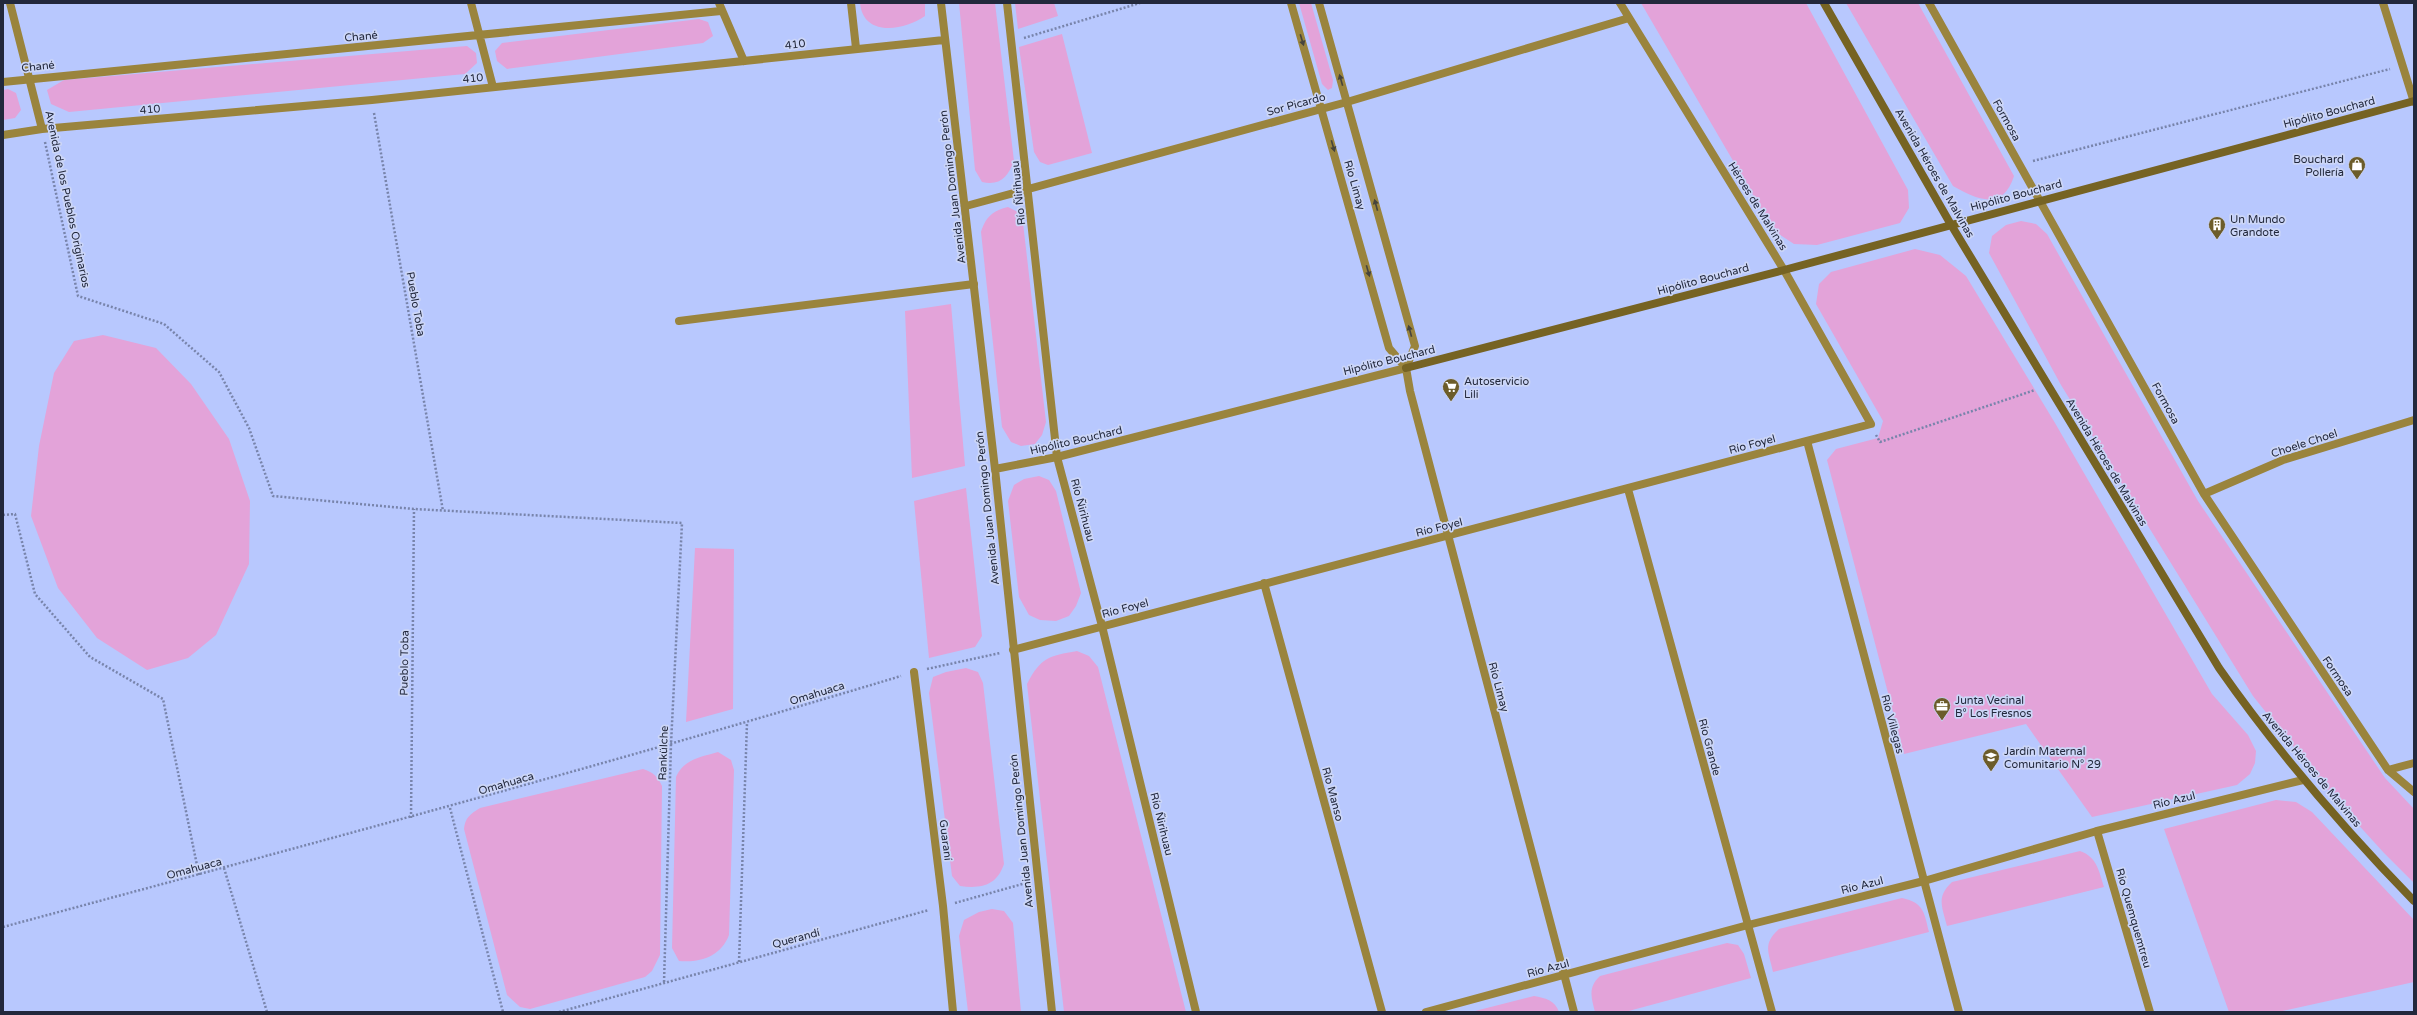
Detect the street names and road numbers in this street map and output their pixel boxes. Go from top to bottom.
street label: Chané [344,29,378,44]
street label: 410 [784,37,806,52]
street label: Chané [21,58,55,75]
street label: 410 [462,71,484,86]
street label: Sor Picardo [1265,90,1327,119]
street label: Hipólito Bouchard [2282,94,2376,131]
street label: Formosa [1990,97,2023,143]
street label: 410 [139,102,161,117]
street label: Avenida Héroes de Malvinas [1892,106,1977,240]
street label: Avenida de los Pueblos Originarios [42,109,93,289]
street label: Avenida Juan Domingo Perón [937,109,968,264]
street label: Río Limay [1341,159,1368,212]
street label: Río Ñirihuau [1009,160,1028,226]
street label: Héroes de Malvinas [1725,160,1790,253]
street label: Hipólito Bouchard [1969,177,2063,214]
street label: Hipólito Bouchard [1656,261,1750,298]
street label: Pueblo Toba [403,271,428,337]
street label: Hipólito Bouchard [1342,343,1437,378]
street label: Formosa [2149,380,2182,426]
street label: Avenida Héroes de Malvinas [2063,396,2150,529]
street label: Hipólito Bouchard [1029,424,1124,457]
street label: Choele Choel [2269,427,2339,460]
street label: Avenida Juan Domingo Perón [973,430,1002,585]
street label: Río Foyel [1727,432,1777,457]
street label: Río Ñirihuau [1068,477,1097,543]
street label: Río Foyel [1414,515,1464,540]
street label: Río Foyel [1100,596,1150,621]
street label: Pueblo Toba [397,630,412,696]
street label: Formosa [2320,654,2356,699]
street label: Río Limay [1486,661,1511,714]
street label: Omahuaca [788,679,846,708]
street label: Río Villegas [1878,693,1907,755]
street label: Avenida Héroes de Malvinas [2259,709,2364,830]
street label: Río Grande [1696,717,1723,777]
street label: Rankülche [656,725,671,781]
street label: Avenida Juan Domingo Perón [1007,753,1036,908]
street label: Río Manso [1319,766,1346,823]
street label: Omahuaca [477,769,535,798]
street label: Río Azul [2152,789,2197,812]
street label: Río Ñirihuau [1147,791,1176,857]
street label: Guaraní [937,819,954,861]
street label: Omahuaca [165,855,223,882]
street label: Río Quemquemtreu [2113,867,2154,969]
street label: Río Azul [1840,874,1885,897]
street label: Querandí [771,926,822,951]
street label: Río Azul [1526,957,1571,980]

